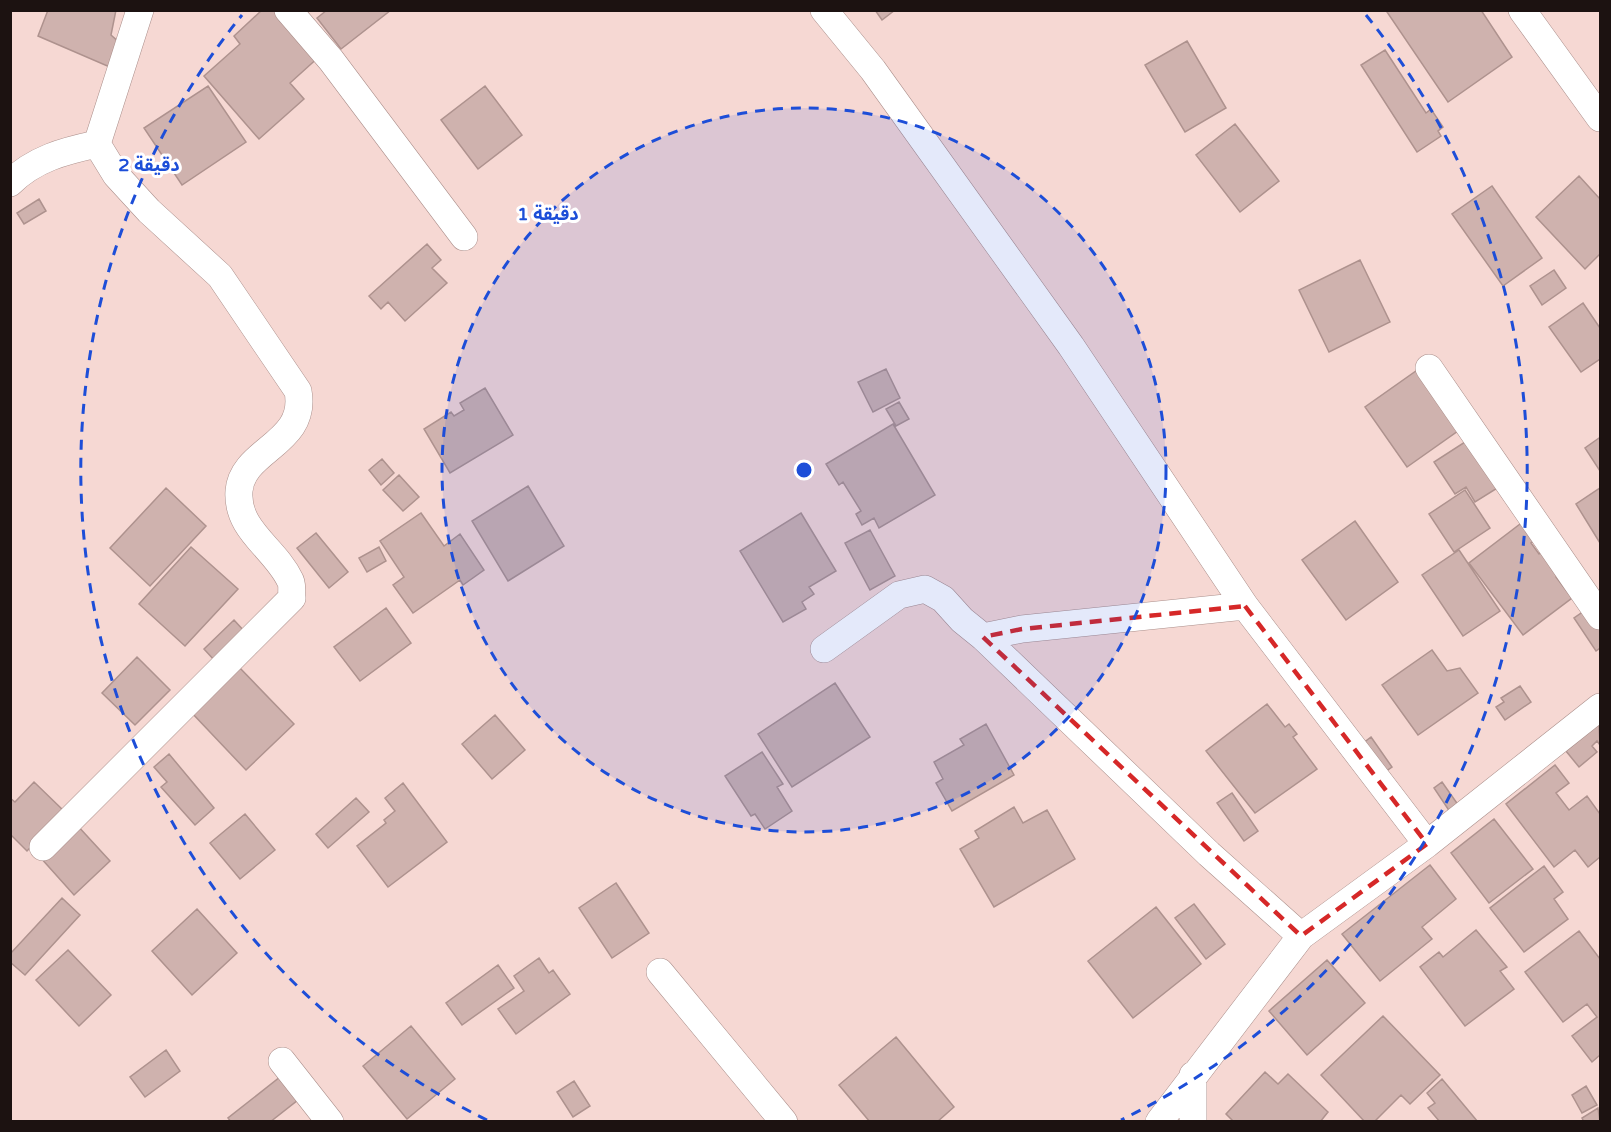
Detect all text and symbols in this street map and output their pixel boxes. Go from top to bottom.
text: 2 دقيقة [118,154,180,176]
text: 1 دقيقة [517,203,579,225]
centre of rings [794,460,814,480]

